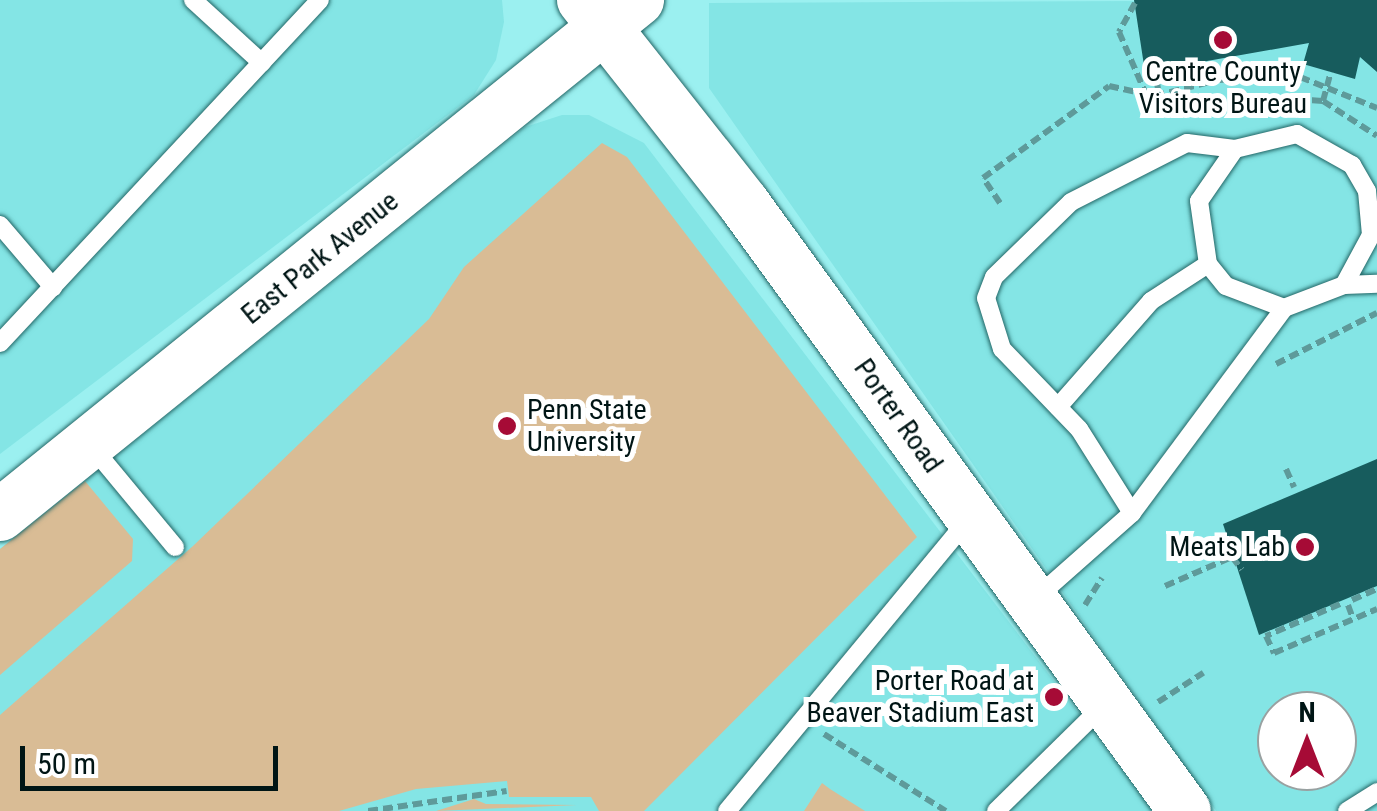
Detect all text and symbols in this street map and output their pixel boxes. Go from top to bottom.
marker: Centre County Visitors Bureau [1212,29,1234,51]
place label: Centre County Visitors Bureau [1139,55,1307,121]
street label: East Park Avenue [235,185,405,331]
street label: Porter Road [847,353,949,479]
place label: Penn State University [527,393,647,459]
marker: Penn State University [496,415,518,437]
place label: Meats Lab [1169,530,1285,564]
marker: Meats Lab [1294,536,1316,558]
place label: Porter Road at Beaver Stadium East [807,664,1034,730]
marker: Porter Road at Beaver Stadium East [1043,686,1065,708]
north arrow [1257,691,1357,791]
text: N [1298,696,1316,729]
scale bar [25,726,282,788]
text: 50 m [37,746,96,781]

